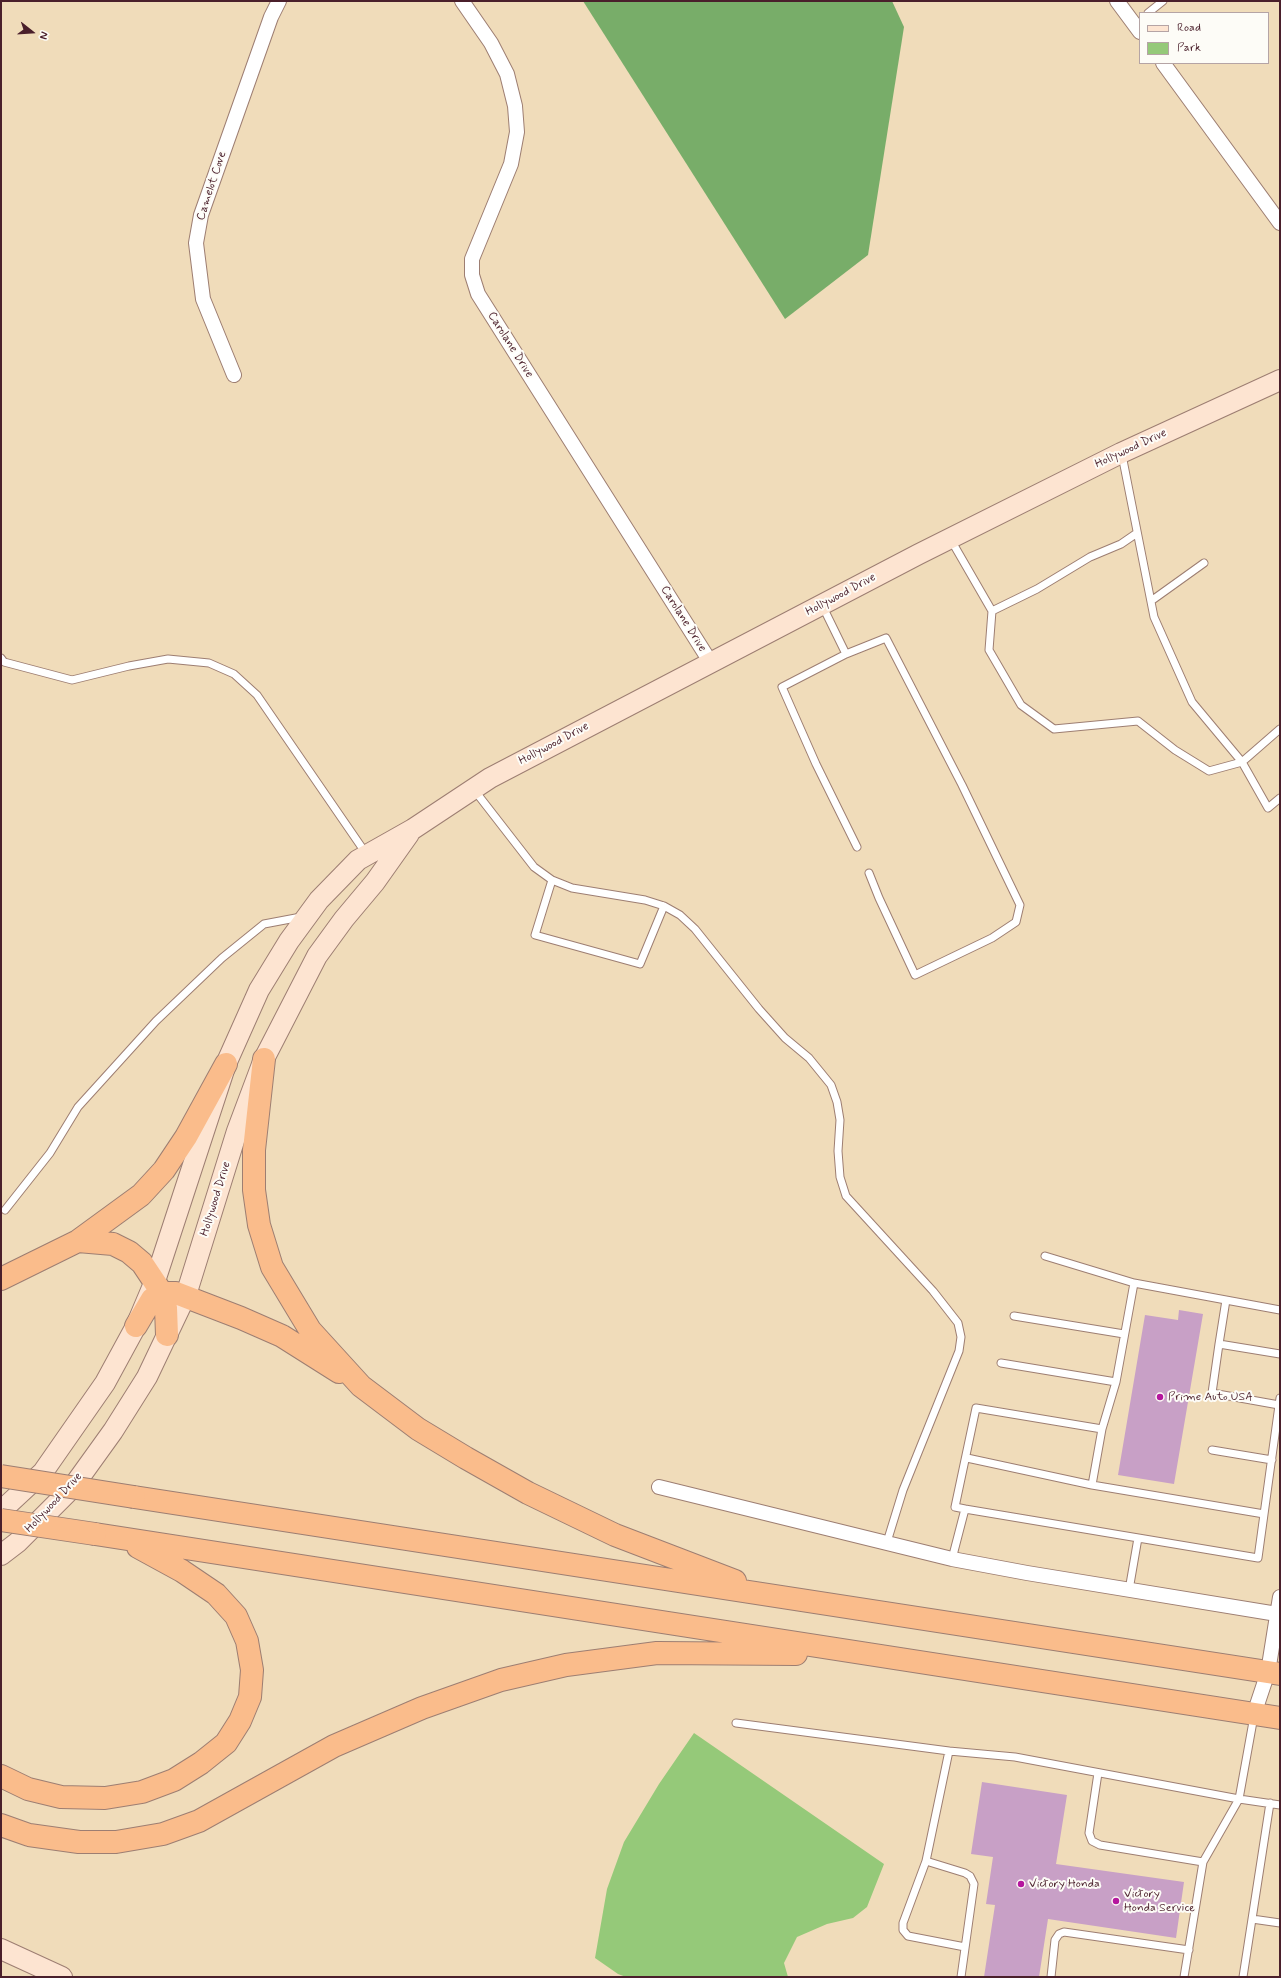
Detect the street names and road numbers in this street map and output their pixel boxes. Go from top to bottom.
street label: Camelot Cove [194,150,230,222]
street label: Carolane Drive [484,309,536,381]
street label: Hollywood Drive [1093,426,1169,472]
street label: Hollywood Drive [803,570,879,620]
street label: Carolane Drive [657,583,709,655]
street label: Hollywood Drive [516,719,592,769]
street label: Hollywood Drive [198,1160,234,1238]
street label: Hollywood Drive [22,1470,86,1536]

